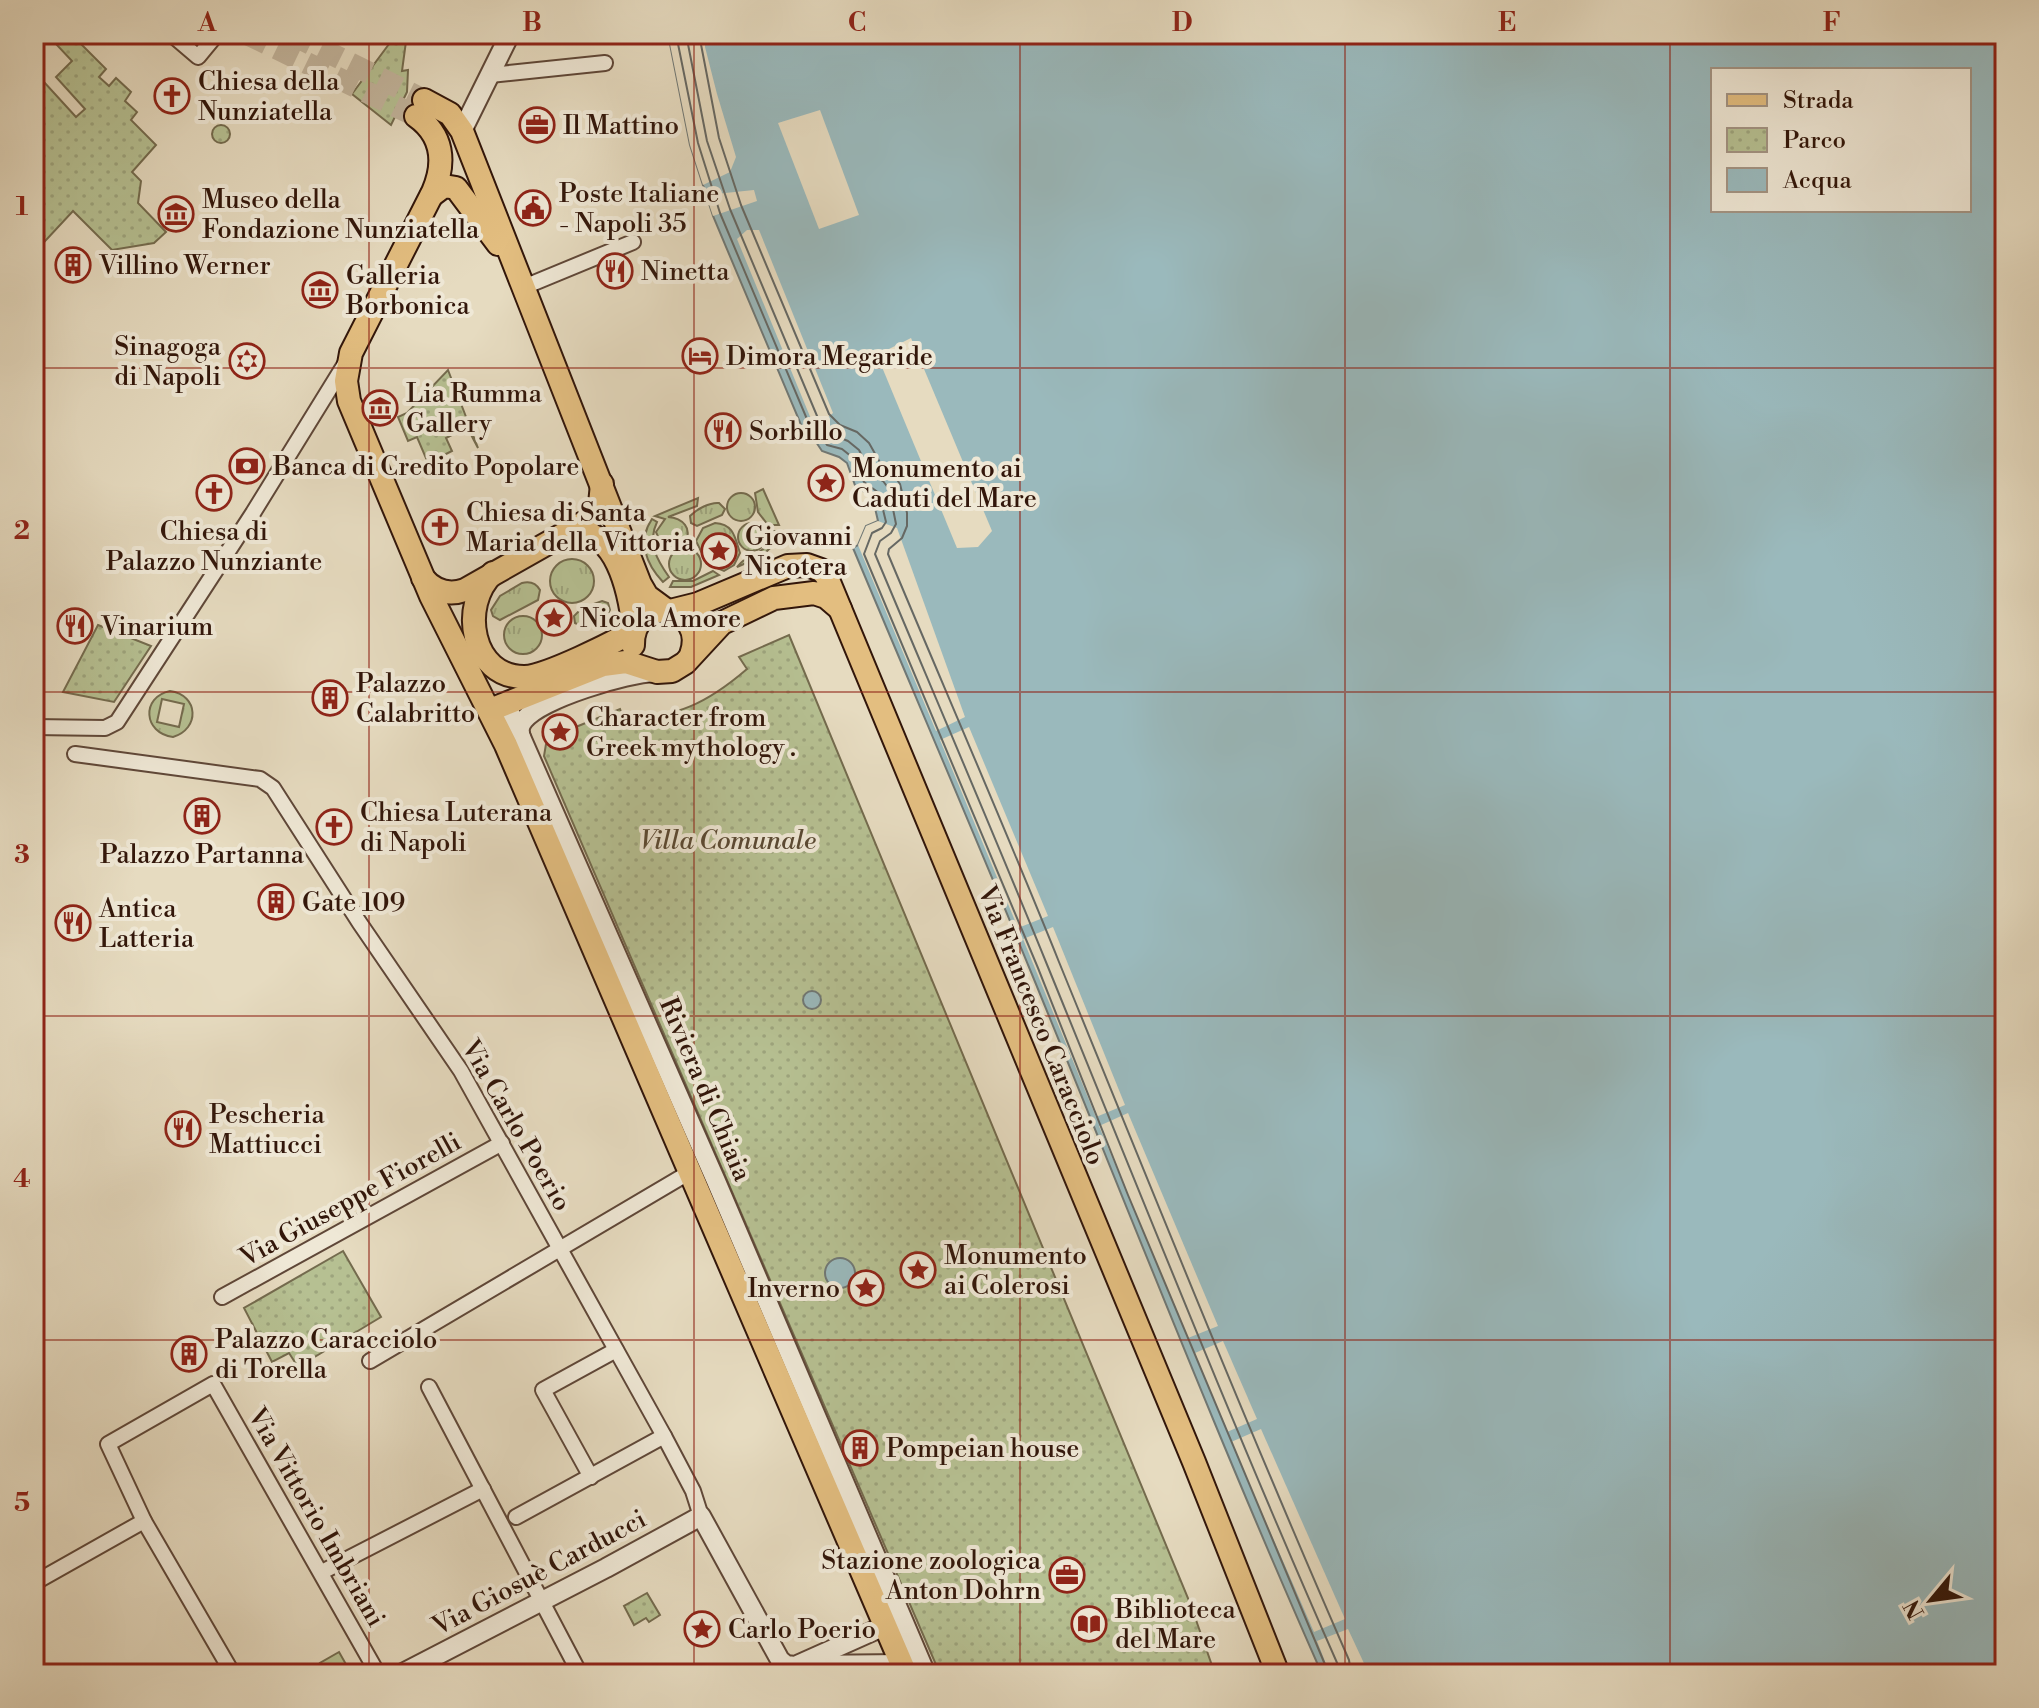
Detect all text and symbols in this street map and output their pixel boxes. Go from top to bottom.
text: A [197,7,217,39]
text: B [522,7,542,39]
text: C [848,7,866,39]
text: D [1172,7,1192,39]
text: E [1498,7,1516,39]
text: F [1823,7,1841,39]
place label: Chiesa della Nunziatella [198,66,340,128]
legend [1711,68,1971,212]
church icon: Chiesa della Nunziatella [153,77,191,115]
text: Strada [1783,86,1854,116]
office icon: Il Mattino [518,106,556,144]
place label: Il Mattino [563,110,679,142]
text: Parco [1783,126,1846,156]
text: Acqua [1782,166,1852,196]
place label: Poste Italiane - Napoli 35 [559,178,719,240]
place label: Museo della Fondazione Nunziatella [202,184,480,246]
public building icon: Poste Italiane - Napoli 35 [514,189,552,227]
text: 1 [16,191,29,223]
museum icon: Museo della Fondazione Nunziatella [157,195,195,233]
building icon: Villino Werner [54,246,92,284]
place label: Villino Werner [98,250,271,282]
restaurant icon: Ninetta [596,252,634,290]
place label: Ninetta [641,256,730,288]
place label: Galleria Borbonica [345,260,471,322]
museum icon: Galleria Borbonica [301,271,339,309]
place label: Sinagoga di Napoli [114,331,222,393]
hotel icon: Dimora Megaride [681,337,719,375]
place label: Dimora Megaride [726,341,933,373]
synagogue icon: Sinagoga di Napoli [228,342,266,380]
place label: Lia Rumma Gallery [406,378,543,440]
museum icon: Lia Rumma Gallery [361,389,399,427]
restaurant icon: Sorbillo [704,412,742,450]
place label: Sorbillo [749,416,843,448]
bank icon: Banca di Credito Popolare [228,447,266,485]
place label: Banca di Credito Popolare [272,451,579,483]
place label: Monumento ai Caduti del Mare [852,453,1037,515]
place icon: Monumento ai Caduti del Mare [807,464,845,502]
church icon: Chiesa di Palazzo Nunziante [195,474,233,512]
place label: Chiesa di Santa Maria della Vittoria [466,497,695,559]
church icon: Chiesa di Santa Maria della Vittoria [421,508,459,546]
text: 2 [14,515,30,547]
place label: Chiesa di Palazzo Nunziante [106,516,322,578]
place label: Giovanni Nicotera [745,521,852,583]
place icon: Giovanni Nicotera [700,532,738,570]
place icon: Nicola Amore [535,599,573,637]
place label: Nicola Amore [580,603,741,635]
restaurant icon: Vinarium [56,607,94,645]
place label: Vinarium [100,611,213,643]
place label: Palazzo Calabritto [356,668,475,730]
building icon: Palazzo Calabritto [311,679,349,717]
place label: Character from Greek mythology . [586,702,796,764]
place icon: Character from Greek mythology . [541,713,579,751]
building icon: Palazzo Partanna [183,797,221,835]
place label: Chiesa Luterana di Napoli [360,797,553,859]
church icon: Chiesa Luterana di Napoli [315,808,353,846]
park label: Villa Comunale [640,825,816,857]
text: 3 [14,839,30,871]
place label: Palazzo Partanna [100,839,305,871]
street label: Via Francesco Caracciolo [970,880,1112,1170]
building icon: Gate 109 [257,883,295,921]
place label: Gate 109 [302,887,405,919]
place label: Antica Latteria [98,893,195,955]
restaurant icon: Antica Latteria [54,904,92,942]
street label: Riviera di Chiaia [652,993,759,1187]
street label: Via Carlo Poerio [454,1033,578,1217]
place label: Pescheria Mattiucci [209,1099,326,1161]
restaurant icon: Pescheria Mattiucci [164,1110,202,1148]
street label: Via Giuseppe Fiorelli [233,1126,467,1274]
text: 4 [13,1163,31,1195]
place label: Monumento ai Colerosi [944,1240,1087,1302]
place icon: Monumento ai Colerosi [899,1251,937,1289]
place icon: Inverno [847,1269,885,1307]
place label: Inverno [747,1273,840,1305]
place label: Palazzo Caracciolo di Torella [215,1324,437,1386]
building icon: Palazzo Caracciolo di Torella [170,1335,208,1373]
street label: Via Vittorio Imbriani [240,1401,392,1633]
building icon: Pompeian house [841,1429,879,1467]
place label: Pompeian house [886,1433,1080,1465]
text: 5 [14,1487,30,1519]
street label: Via Giosuè Carducci [426,1503,652,1643]
place label: Stazione zoologica Anton Dohrn [821,1545,1042,1607]
office icon: Stazione zoologica Anton Dohrn [1048,1556,1086,1594]
north arrow [1891,1560,1971,1640]
place label: Biblioteca del Mare [1114,1594,1237,1656]
text: N [1899,1594,1931,1623]
library icon: Biblioteca del Mare [1070,1605,1108,1643]
place icon: Carlo Poerio [683,1610,721,1648]
place label: Carlo Poerio [728,1614,876,1646]

